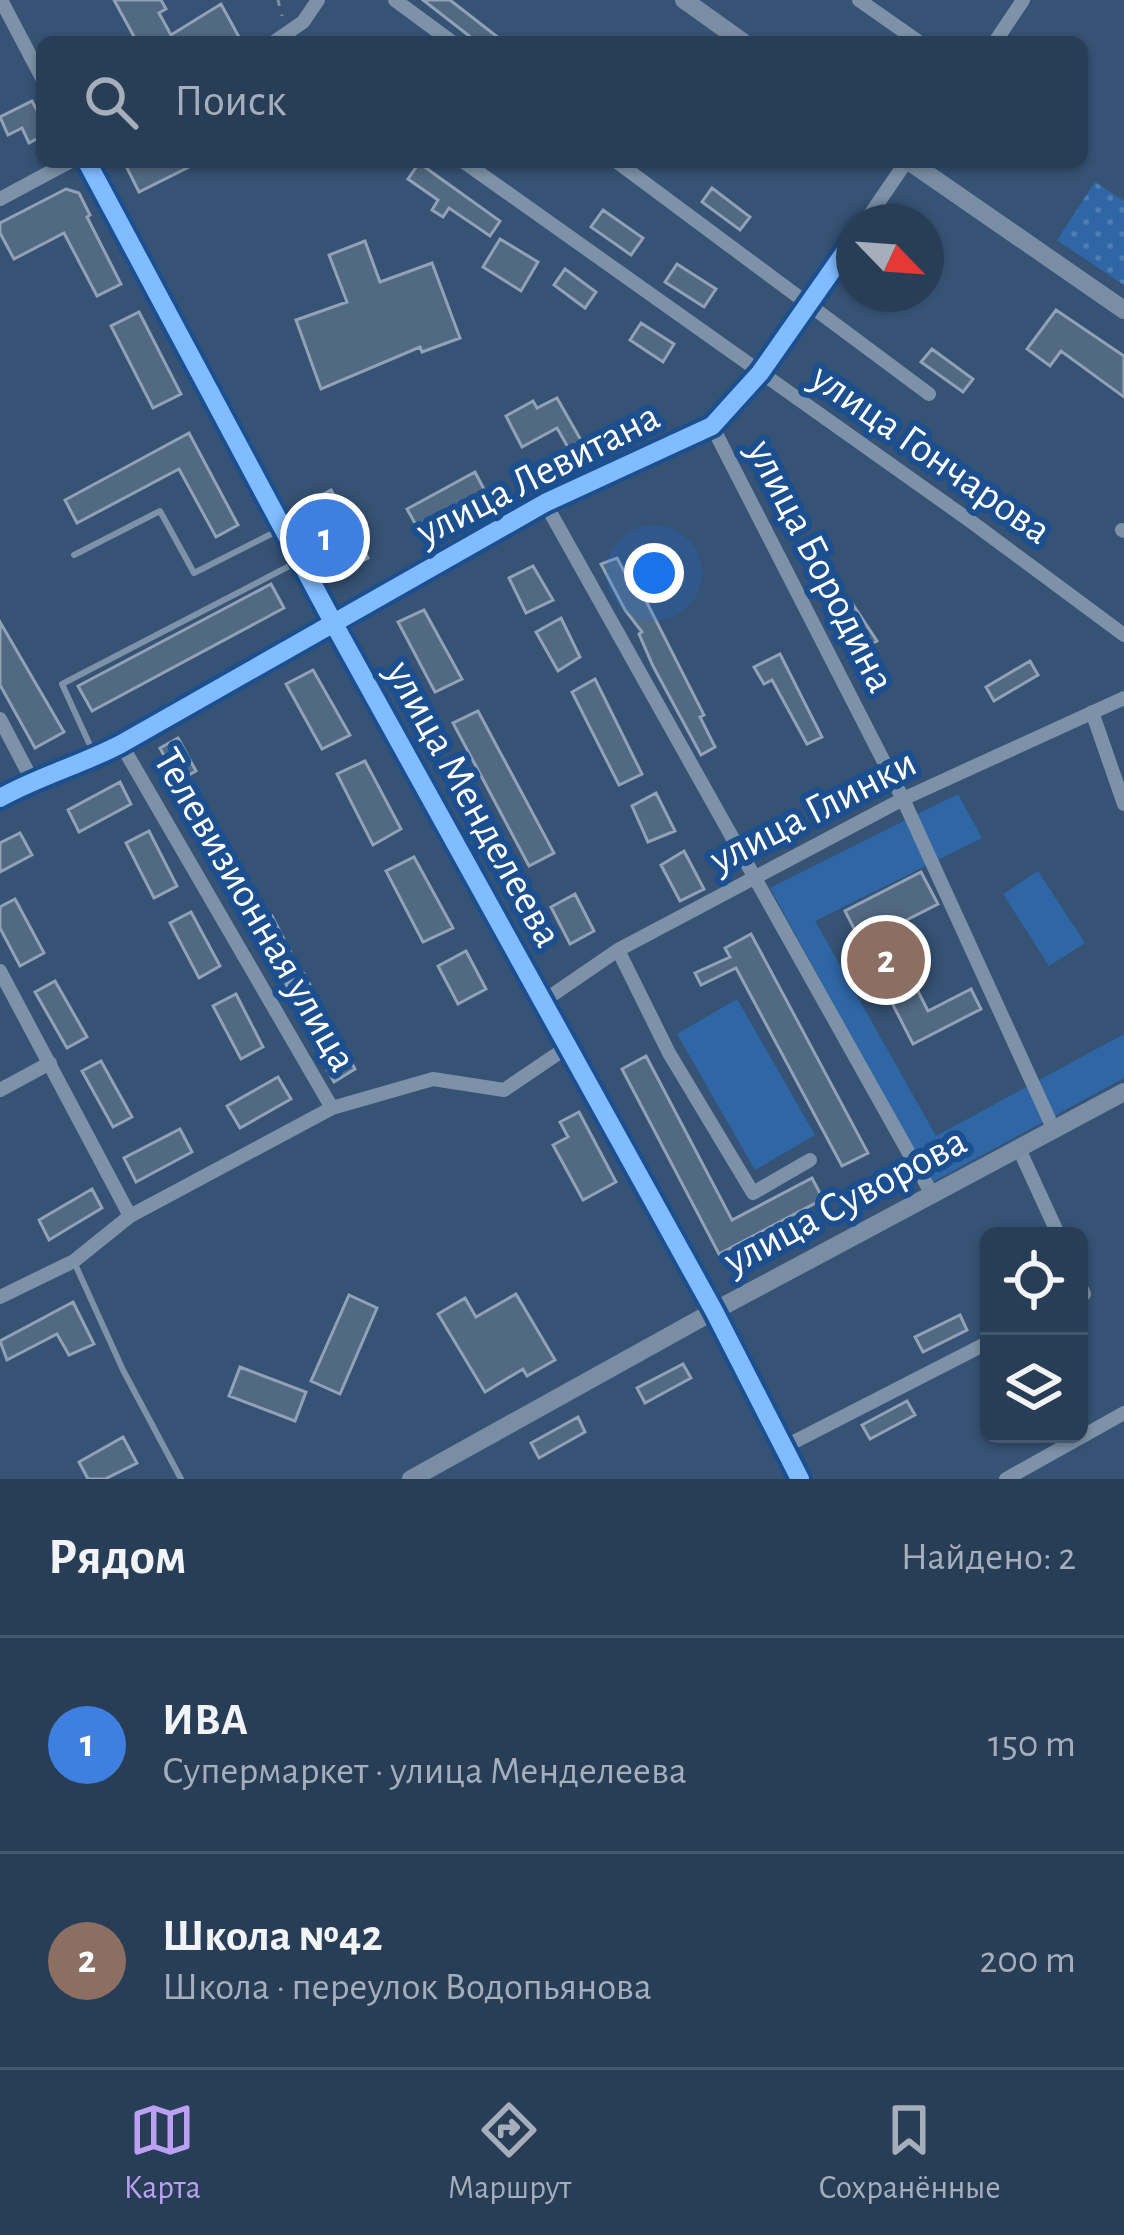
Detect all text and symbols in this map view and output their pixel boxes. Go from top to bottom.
search box [36,36,1088,168]
icon: search [78,69,144,135]
text: Поиск [174,79,286,124]
north arrow [836,204,944,312]
street label: улица Гончарова [803,355,1059,552]
street label: улица Левитана [409,395,666,554]
street label: улица Бородина [739,432,903,699]
pin: 1 [286,493,364,583]
your location [624,543,684,603]
street label: улица Менделеева [378,653,570,954]
street label: улица Глинки [702,741,923,881]
street label: Телевизионная улица [146,742,364,1078]
pin: 2 [847,915,925,1005]
street label: улица Суворова [716,1120,973,1283]
map controls [980,1227,1088,1443]
button: locate [980,1227,1088,1335]
button: layers [980,1335,1088,1443]
text: Рядом [48,1532,187,1583]
text: Найдено: 2 [901,1538,1076,1577]
text: ИВА [162,1698,248,1743]
text: 1 [80,1725,94,1764]
text: 150 m [988,1725,1076,1764]
text: Супермаркет · улица Менделеева [162,1752,687,1791]
text: Школа №42 [162,1914,383,1959]
text: 2 [78,1941,96,1980]
text: 200 m [979,1941,1076,1980]
text: Школа · переулок Водопьянова [162,1968,652,2007]
tab: Карта [123,2097,201,2209]
tab: Маршрут [448,2097,571,2209]
tab: Сохранённые [818,2097,1001,2209]

